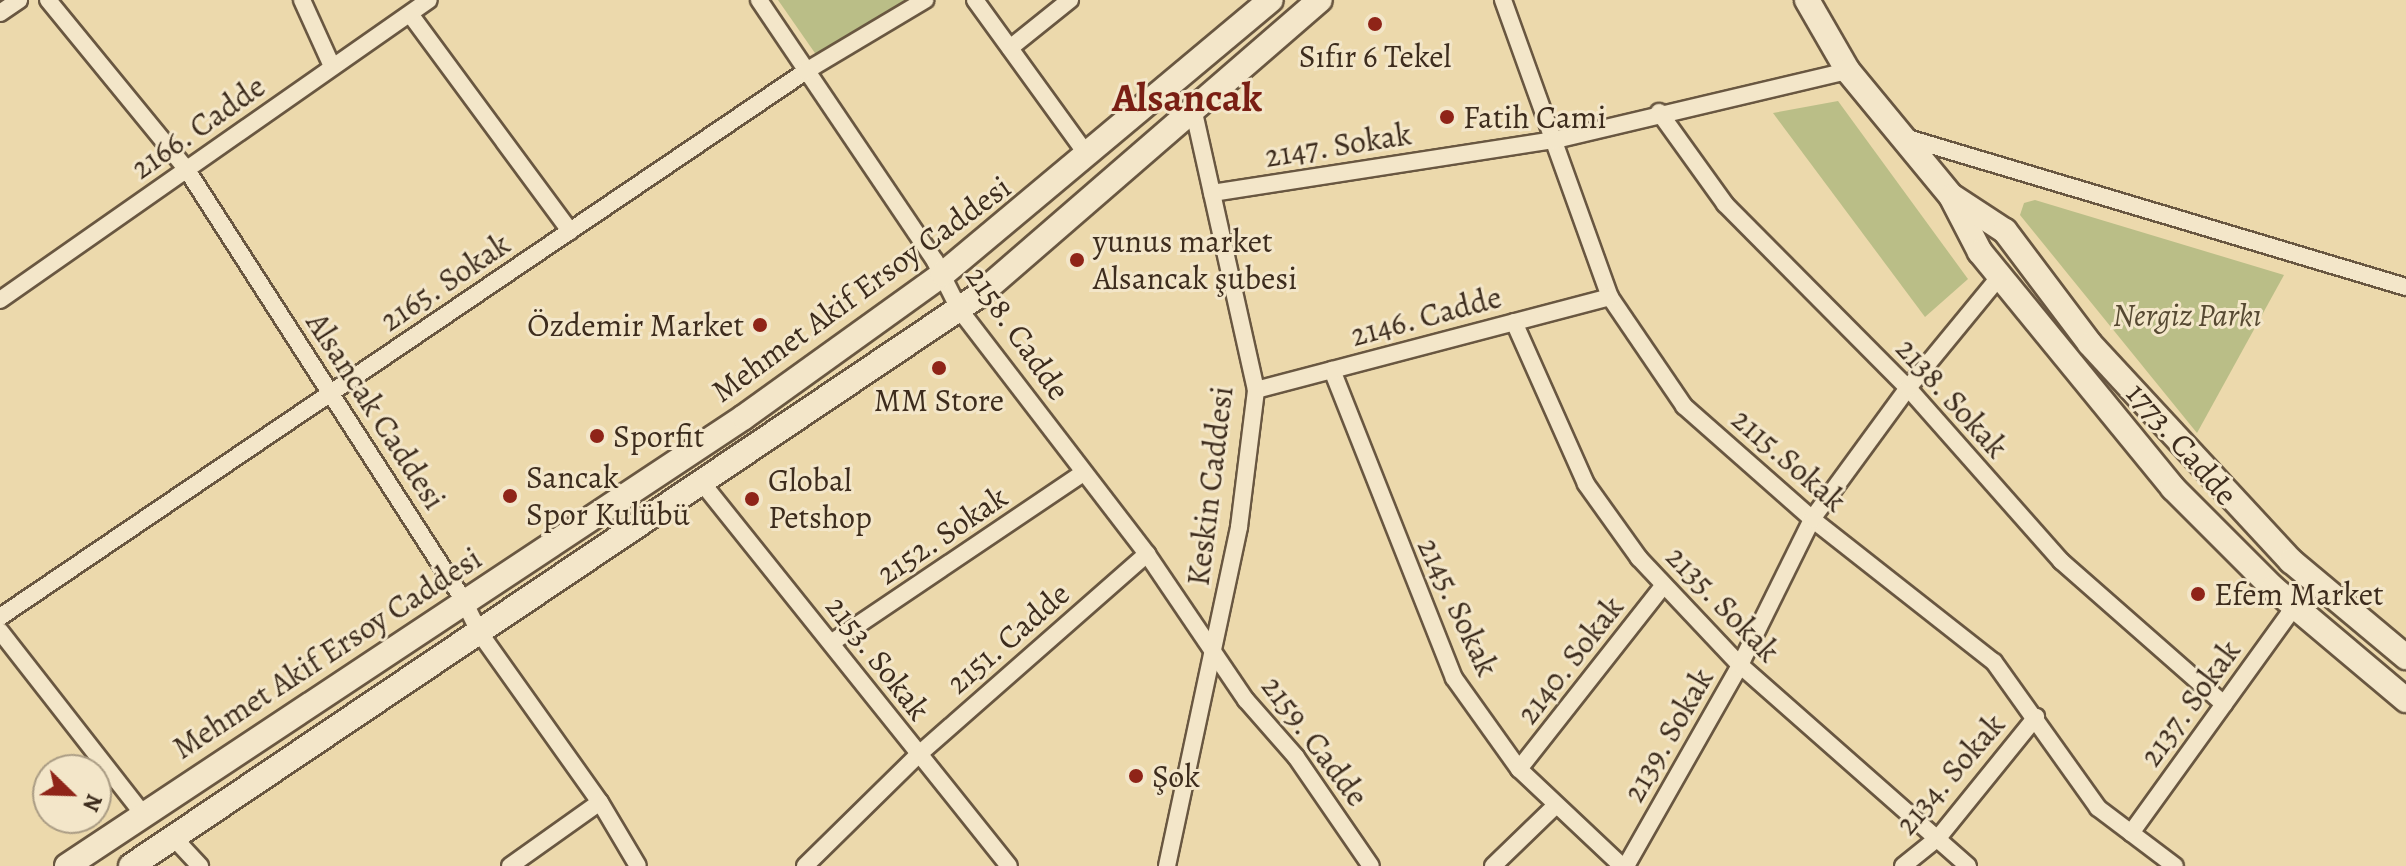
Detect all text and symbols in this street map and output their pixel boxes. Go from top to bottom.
marker: Sıfır 6 Tekel [1366,15,1384,33]
place label: Sıfır 6 Tekel [1299,37,1451,75]
street label: 2166. Cadde [123,67,273,187]
district label: Alsancak [1112,74,1262,122]
place label: Fatih Cami [1463,98,1607,136]
marker: Fatih Cami [1438,108,1456,126]
street label: 2147. Sokak [1262,114,1414,176]
street label: Mehmet Akif Ersoy Caddesi [704,168,1018,410]
place label: yunus market Alsancak şubesi [1093,223,1297,298]
street label: 2165. Sokak [372,224,518,340]
marker: yunus market Alsancak şubesi [1068,251,1086,269]
street label: 2158. Cadde [958,258,1078,408]
street label: 2146. Cadde [1346,277,1506,355]
park label: Nergiz Parkı [2113,296,2261,334]
street label: Alsancak Caddesi [298,305,454,517]
place label: Özdemir Market [527,306,744,344]
marker: Özdemir Market [751,316,769,334]
street label: 2138. Sokak [1888,330,2016,466]
marker: MM Store [930,359,948,377]
street label: 1773. Cadde [2118,374,2246,514]
place label: MM Store [874,381,1004,419]
street label: Keskin Caddesi [1179,384,1241,588]
street label: 2115.Sokak [1724,400,1854,520]
place label: Sporfit [613,417,704,455]
marker: Sporfit [588,427,606,445]
place label: Sancak Spor Kulübü [526,459,690,534]
place label: Global Petshop [768,462,872,537]
street label: 2152. Sokak [869,477,1015,593]
marker: Sancak Spor Kulübü [501,487,519,505]
marker: Global Petshop [743,490,761,508]
street label: 2145. Sokak [1409,531,1507,683]
street label: 2135. Sokak [1658,538,1788,670]
street label: Mehmet Akif Ersoy Caddesi [165,539,489,767]
street label: 2151. Cadde [939,574,1077,702]
place label: Efem Market [2214,575,2384,613]
marker: Efem Market [2189,585,2207,603]
street label: 2153. Sokak [817,588,939,728]
street label: 2140. Sokak [1508,588,1632,732]
street label: 2137. Sokak [2131,632,2249,774]
street label: 2139. Sokak [1614,661,1722,809]
street label: 2159. Cadde [1253,668,1377,814]
street label: 2134. Sokak [1887,705,2013,843]
north arrow [32,754,112,834]
place label: Şok [1152,757,1200,795]
marker: Şok [1127,767,1145,785]
text: N [75,789,109,816]

